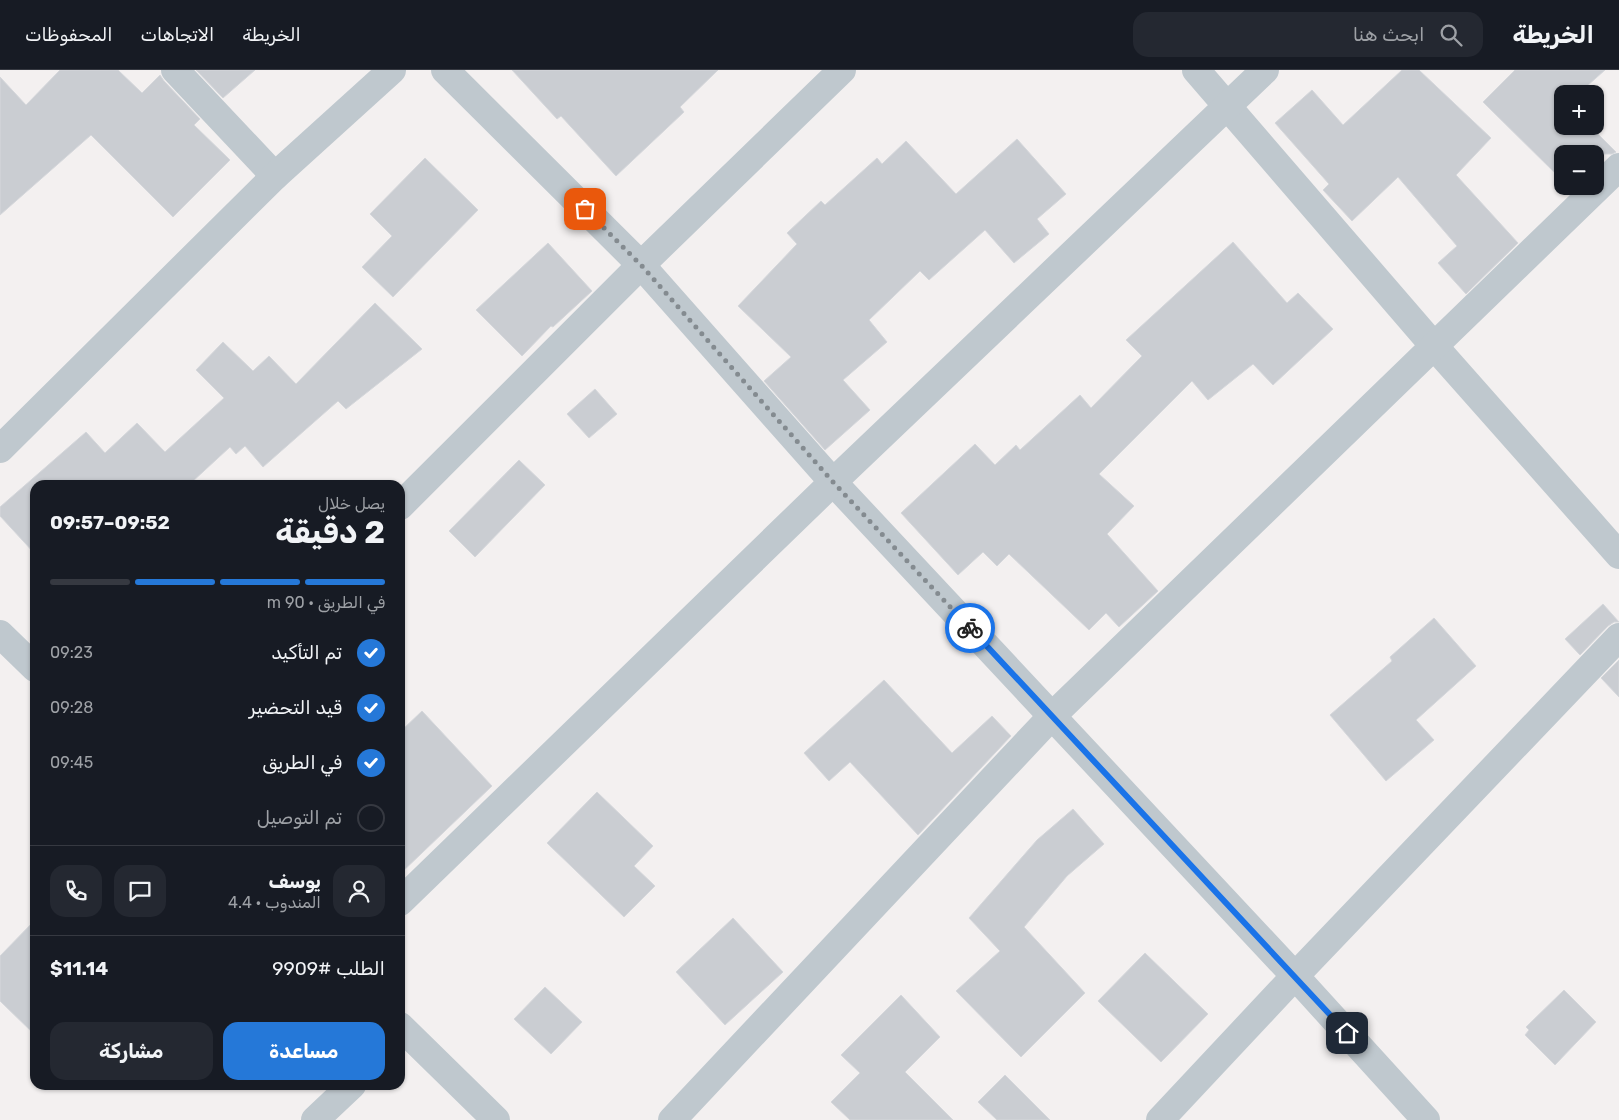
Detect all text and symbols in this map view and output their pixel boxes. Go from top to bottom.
search box [1133,12,1483,57]
icon: search [1437,21,1465,49]
text: الخريطة [1513,21,1594,49]
text: ابحث هنا [1353,23,1425,46]
text: المحفوظات [25,24,112,46]
text: الاتجاهات [140,24,214,46]
text: الخريطة [242,24,301,46]
map controls [1554,85,1604,195]
button: + [1554,85,1604,135]
button: − [1554,145,1604,195]
pin [564,188,606,230]
icon: bag [571,195,599,223]
text: يصل خلال [318,494,385,513]
text: 09:52–09:57 [50,511,170,534]
text: 2 دقيقة [275,513,385,551]
text: في الطريق · 90 m [267,593,385,612]
courier [945,603,995,653]
icon: bike [956,614,984,642]
icon: check [357,639,385,667]
text: تم التأكيد [271,641,342,664]
text: 09:23 [50,643,93,662]
icon: check [357,694,385,722]
text: قيد التحضير [249,696,342,719]
text: 09:28 [50,698,93,717]
icon: check [357,749,385,777]
text: في الطريق [262,751,342,774]
text: 09:45 [50,753,93,772]
text: تم التوصيل [257,806,342,829]
button: phone [50,865,102,917]
button: chat [114,865,166,917]
button: person [333,865,385,917]
text: يوسف [268,870,321,893]
text: المندوب · 4.4 [228,893,321,912]
text: $11.14 [50,957,108,980]
text: الطلب #9909 [272,957,385,980]
pin [1326,1012,1368,1054]
icon: home [1333,1019,1361,1047]
button: مشاركة [50,1022,213,1080]
button: مساعدة [223,1022,385,1080]

